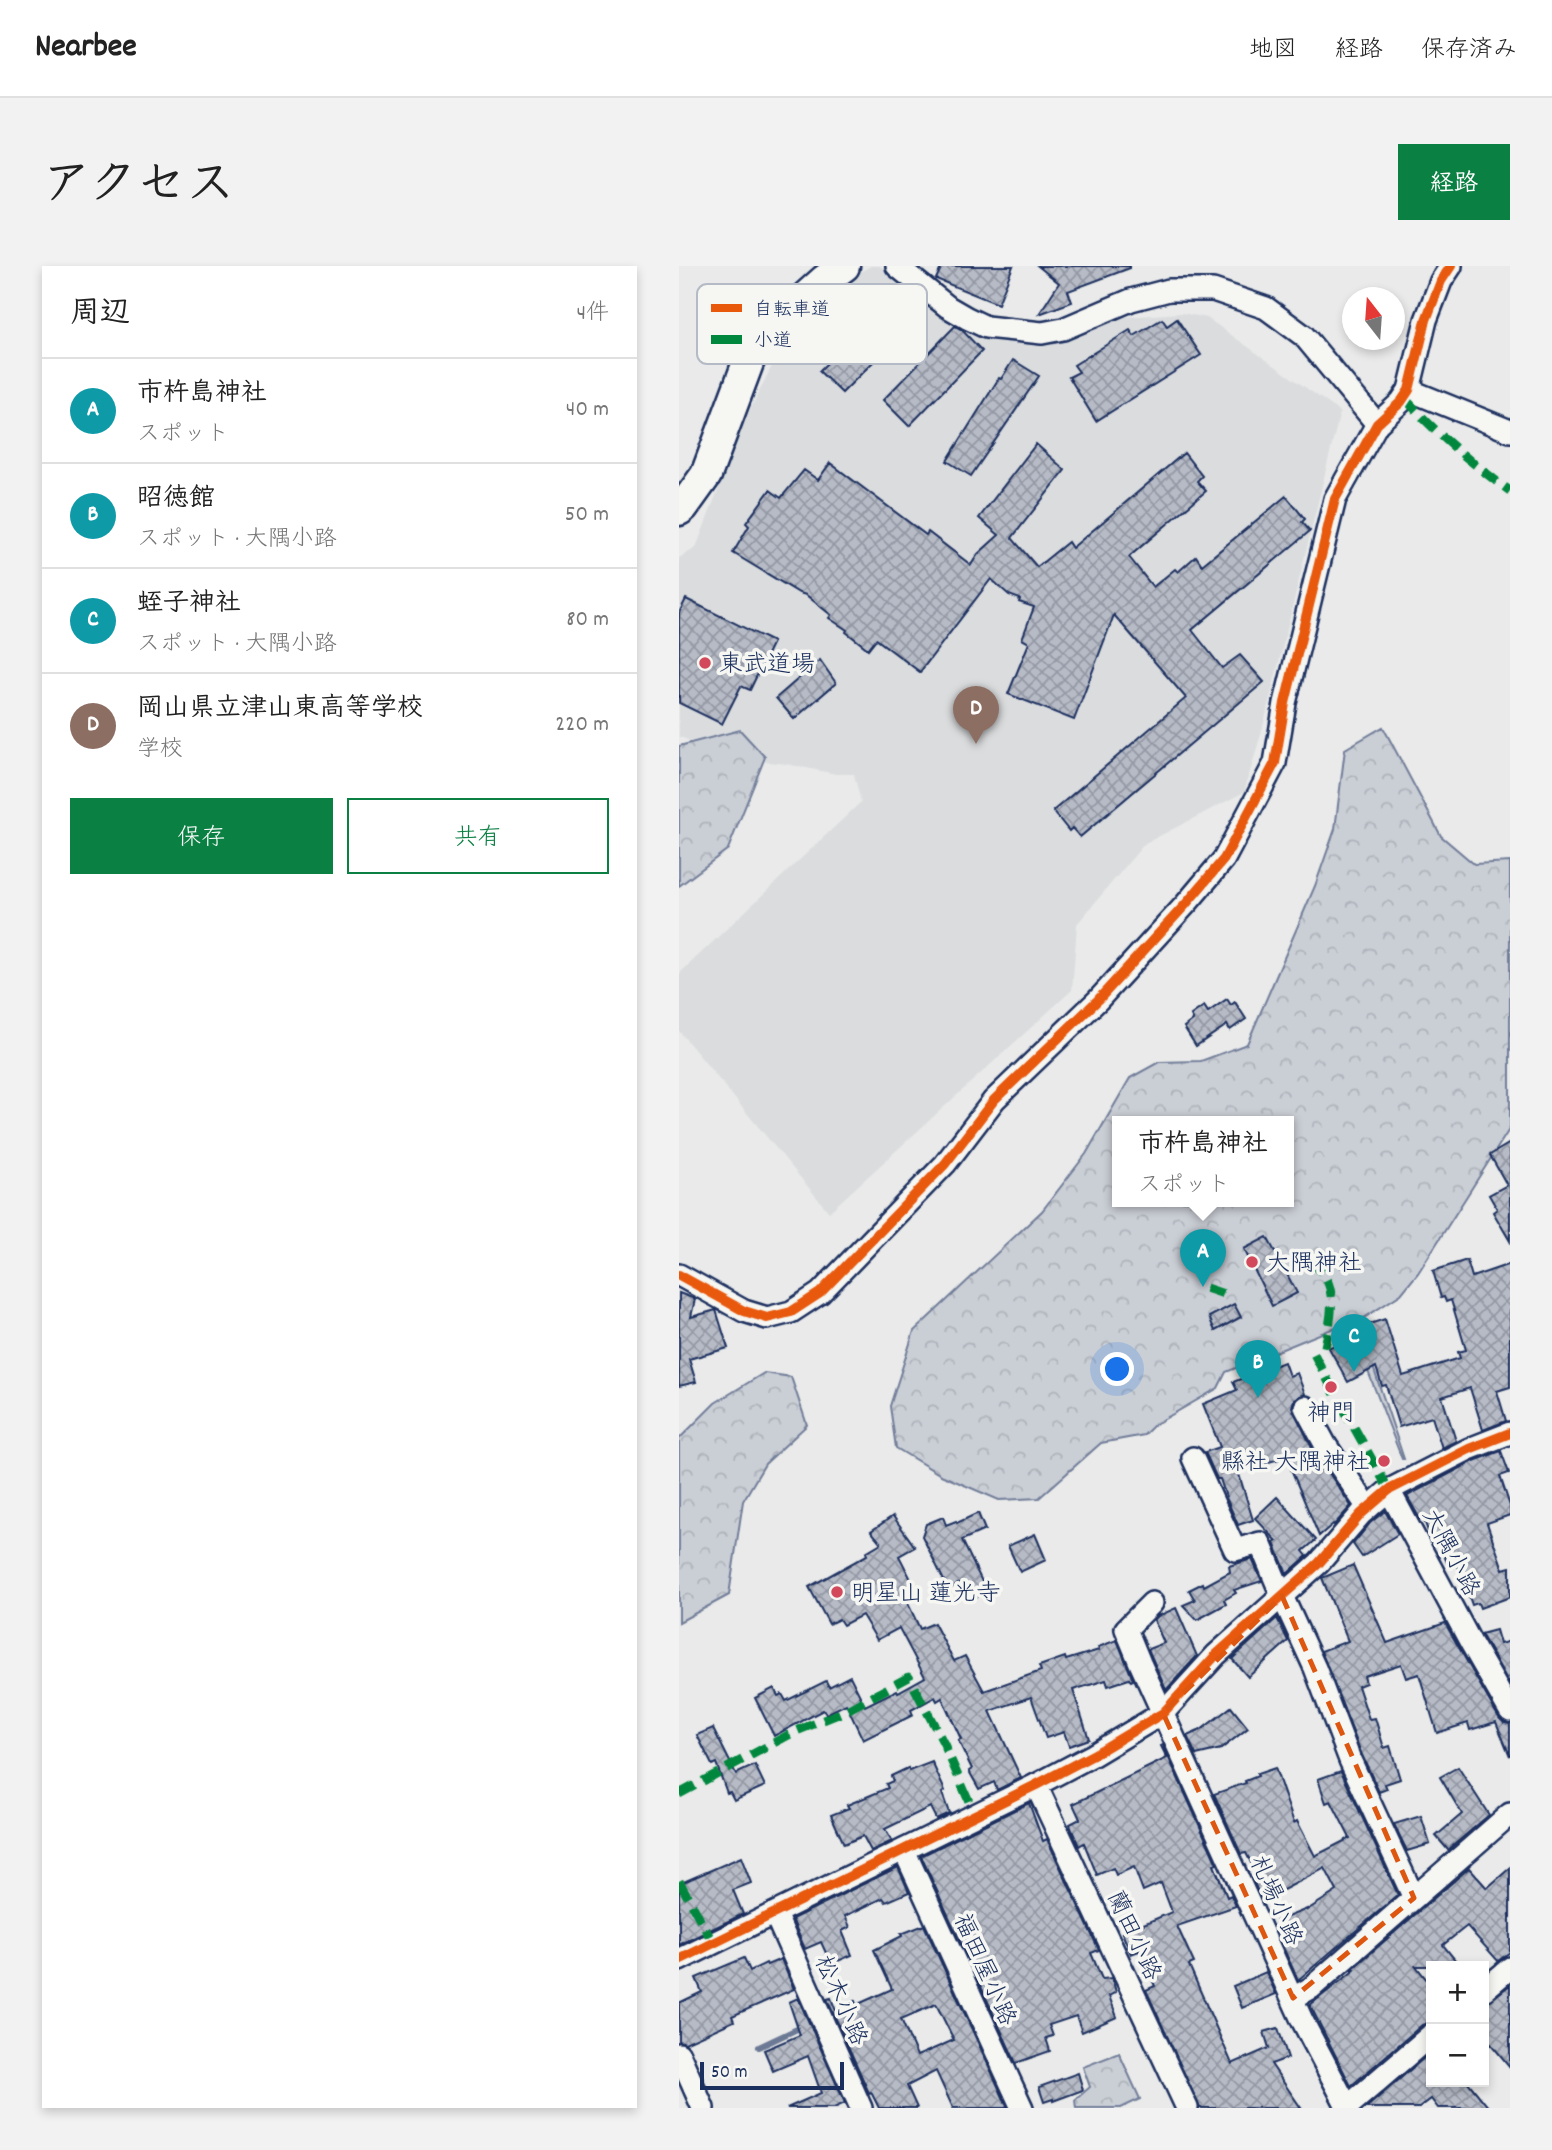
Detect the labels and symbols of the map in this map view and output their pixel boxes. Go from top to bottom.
legend [697,284,927,364]
north arrow [1342,287,1405,350]
text: 自転車道 [754,298,830,325]
text: 小道 [754,329,792,356]
place label: 東武道場 [719,649,815,683]
marker: 東武道場 [697,655,713,671]
pin: D [953,686,999,744]
pin: A [1180,1229,1226,1287]
place label: 大隅神社 [1266,1248,1362,1282]
marker: 大隅神社 [1244,1254,1260,1270]
pin: C [1331,1314,1377,1372]
pin: B [1235,1340,1281,1398]
your location [1100,1352,1134,1386]
marker: 神門 [1323,1379,1339,1395]
place label: 神門 [1307,1398,1355,1432]
place label: 縣社 大隅神社 [1221,1447,1370,1481]
marker: 縣社 大隅神社 [1376,1453,1392,1469]
street label: 大隅小路 [1412,1503,1487,1604]
place label: 明星山 蓮光寺 [851,1578,1001,1612]
marker: 明星山 蓮光寺 [829,1584,845,1600]
street label: 札場小路 [1239,1850,1309,1952]
street label: 蘭田小路 [1097,1886,1168,1987]
street label: 福田屋小路 [943,1908,1023,2032]
street label: 松木小路 [804,1950,874,2052]
scale bar [700,2059,843,2091]

